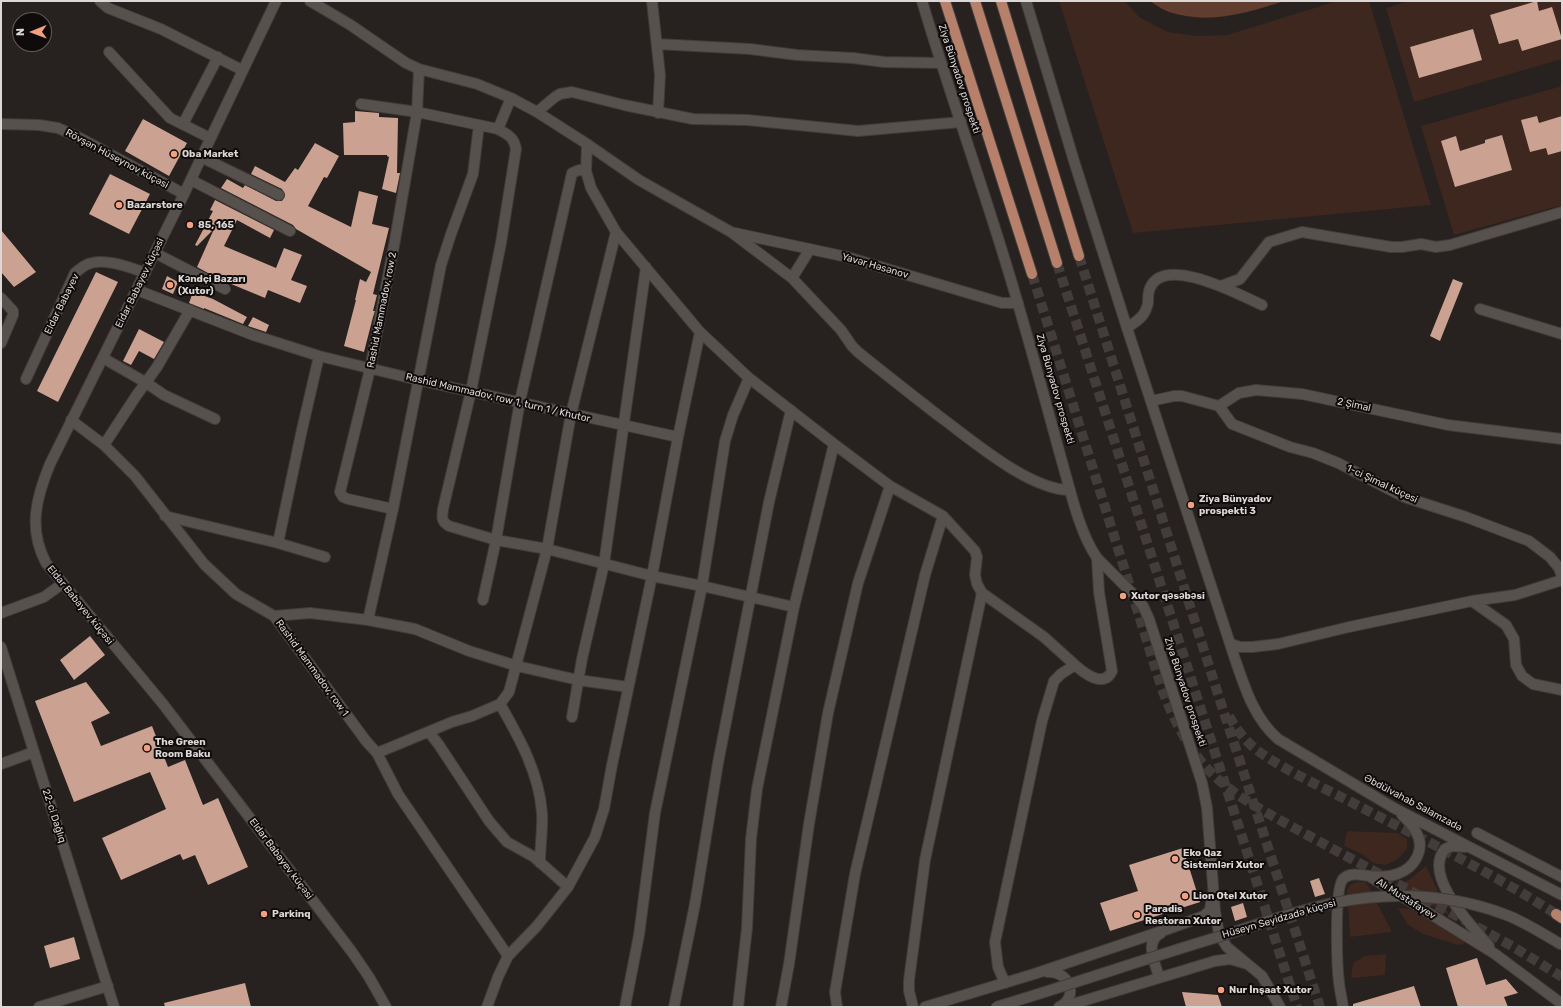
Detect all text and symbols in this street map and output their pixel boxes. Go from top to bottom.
north arrow [12,12,52,52]
street label: Ziya Bünyadov prospekti [936,23,982,135]
text: N [14,28,27,36]
street label: Rövşən Hüseynov küçəsi [63,127,171,191]
place label: Oba Market [182,148,238,160]
marker: Oba Market [169,149,179,159]
place label: Bazarstore [127,199,183,211]
marker: Bazarstore [114,200,124,210]
place label: 85, 165 [198,219,234,231]
marker: 85, 165 [185,220,195,230]
street label: Eldar Babayev küçəsi [113,236,167,330]
street label: Rashid Mammadov, row 2 [365,251,399,369]
street label: Yavər Həsənov [840,251,910,281]
street label: Eldar Babayev [42,272,82,336]
place label: Kəndçi Bazarı (Xutor) [178,273,246,296]
marker: Kəndçi Bazarı (Xutor) [165,280,175,290]
street label: Ziya Bünyadov prospekti [1033,332,1077,446]
street label: Rashid Mammadov, row 1, turn 1 / Khutor [405,371,591,425]
street label: 2 Şimal [1336,396,1372,414]
street label: 1-ci Şimal küçesi [1344,462,1420,506]
place label: Ziya Bünyadov prospekti 3 [1199,493,1272,516]
marker: Ziya Bünyadov prospekti 3 [1186,500,1196,510]
street label: Eldar Babayev küçəsi [44,563,116,647]
place label: Xutor qəsəbəsi [1131,590,1205,602]
marker: Xutor qəsəbəsi [1118,591,1128,601]
street label: Rashid Mammadov, row 1 [273,617,351,719]
street label: Ziya Bünyadov prospekti [1162,636,1208,748]
place label: The Green Room Baku [155,736,211,760]
marker: The Green Room Baku [142,743,152,753]
street label: Əbdülvahab Salamzadə [1362,772,1464,834]
street label: 22-ci Dağlıq [40,788,68,844]
street label: Eldar Babayev küçəsi [247,816,315,902]
place label: Eko Qaz Sistemləri Xutor [1183,847,1264,870]
marker: Eko Qaz Sistemləri Xutor [1170,854,1180,864]
street label: Alı Mustafayev [1374,876,1438,922]
place label: Lion Otel Xutor [1193,890,1268,902]
marker: Lion Otel Xutor [1180,891,1190,901]
street label: Hüseyn Seyidzadə küçəsi [1221,897,1337,941]
place label: Paradis Restoran Xutor [1145,903,1221,926]
place label: Parkinq [272,908,311,920]
marker: Parkinq [259,909,269,919]
marker: Paradis Restoran Xutor [1132,910,1142,920]
place label: Nur İnşaat Xutor [1229,984,1311,996]
marker: Nur İnşaat Xutor [1216,985,1226,995]

